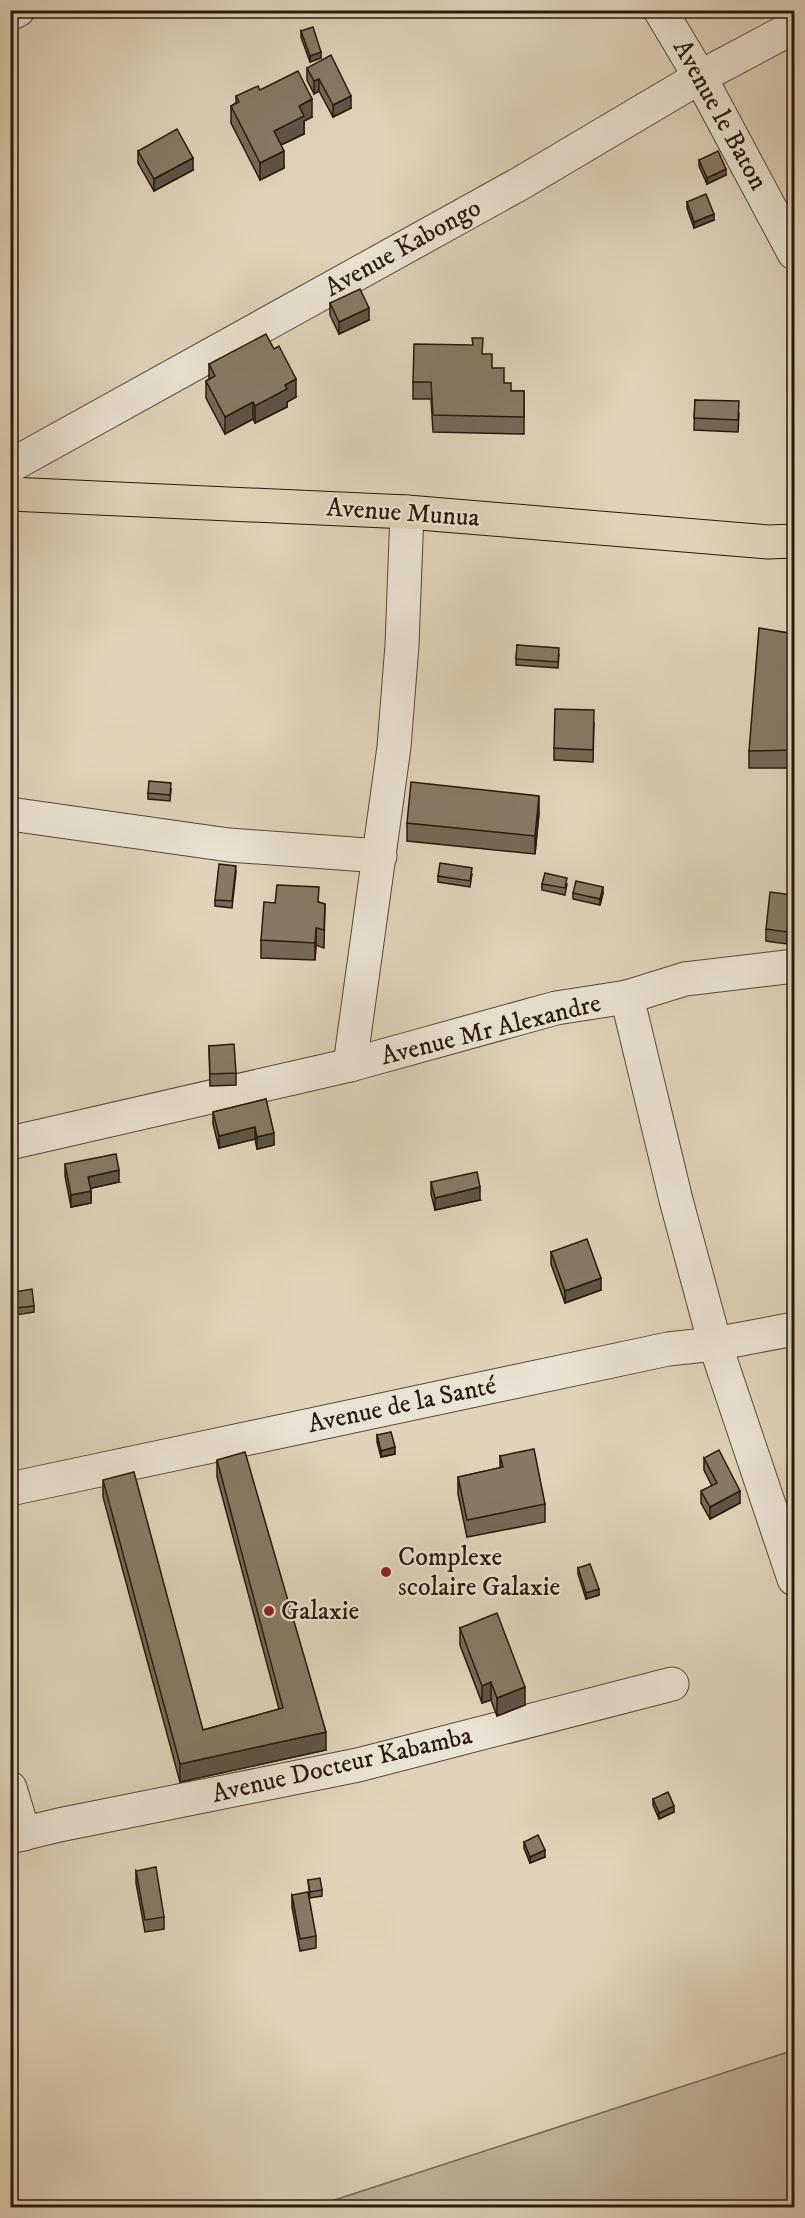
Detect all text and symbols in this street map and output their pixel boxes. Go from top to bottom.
street label: Avenue le Baton [665,34,775,196]
street label: Avenue Kabongo [319,191,487,305]
street label: Avenue Munua [325,491,481,535]
street label: Avenue Mr Alexandre [378,987,604,1073]
street label: Avenue de la Santé [305,1369,499,1441]
place label: Complexe scolaire Galaxie [398,1541,560,1604]
marker: Complexe scolaire Galaxie [379,1565,393,1579]
place label: Galaxie [281,1595,359,1628]
marker: Galaxie [262,1604,276,1618]
street label: Avenue Docteur Kabamba [209,1719,475,1811]

